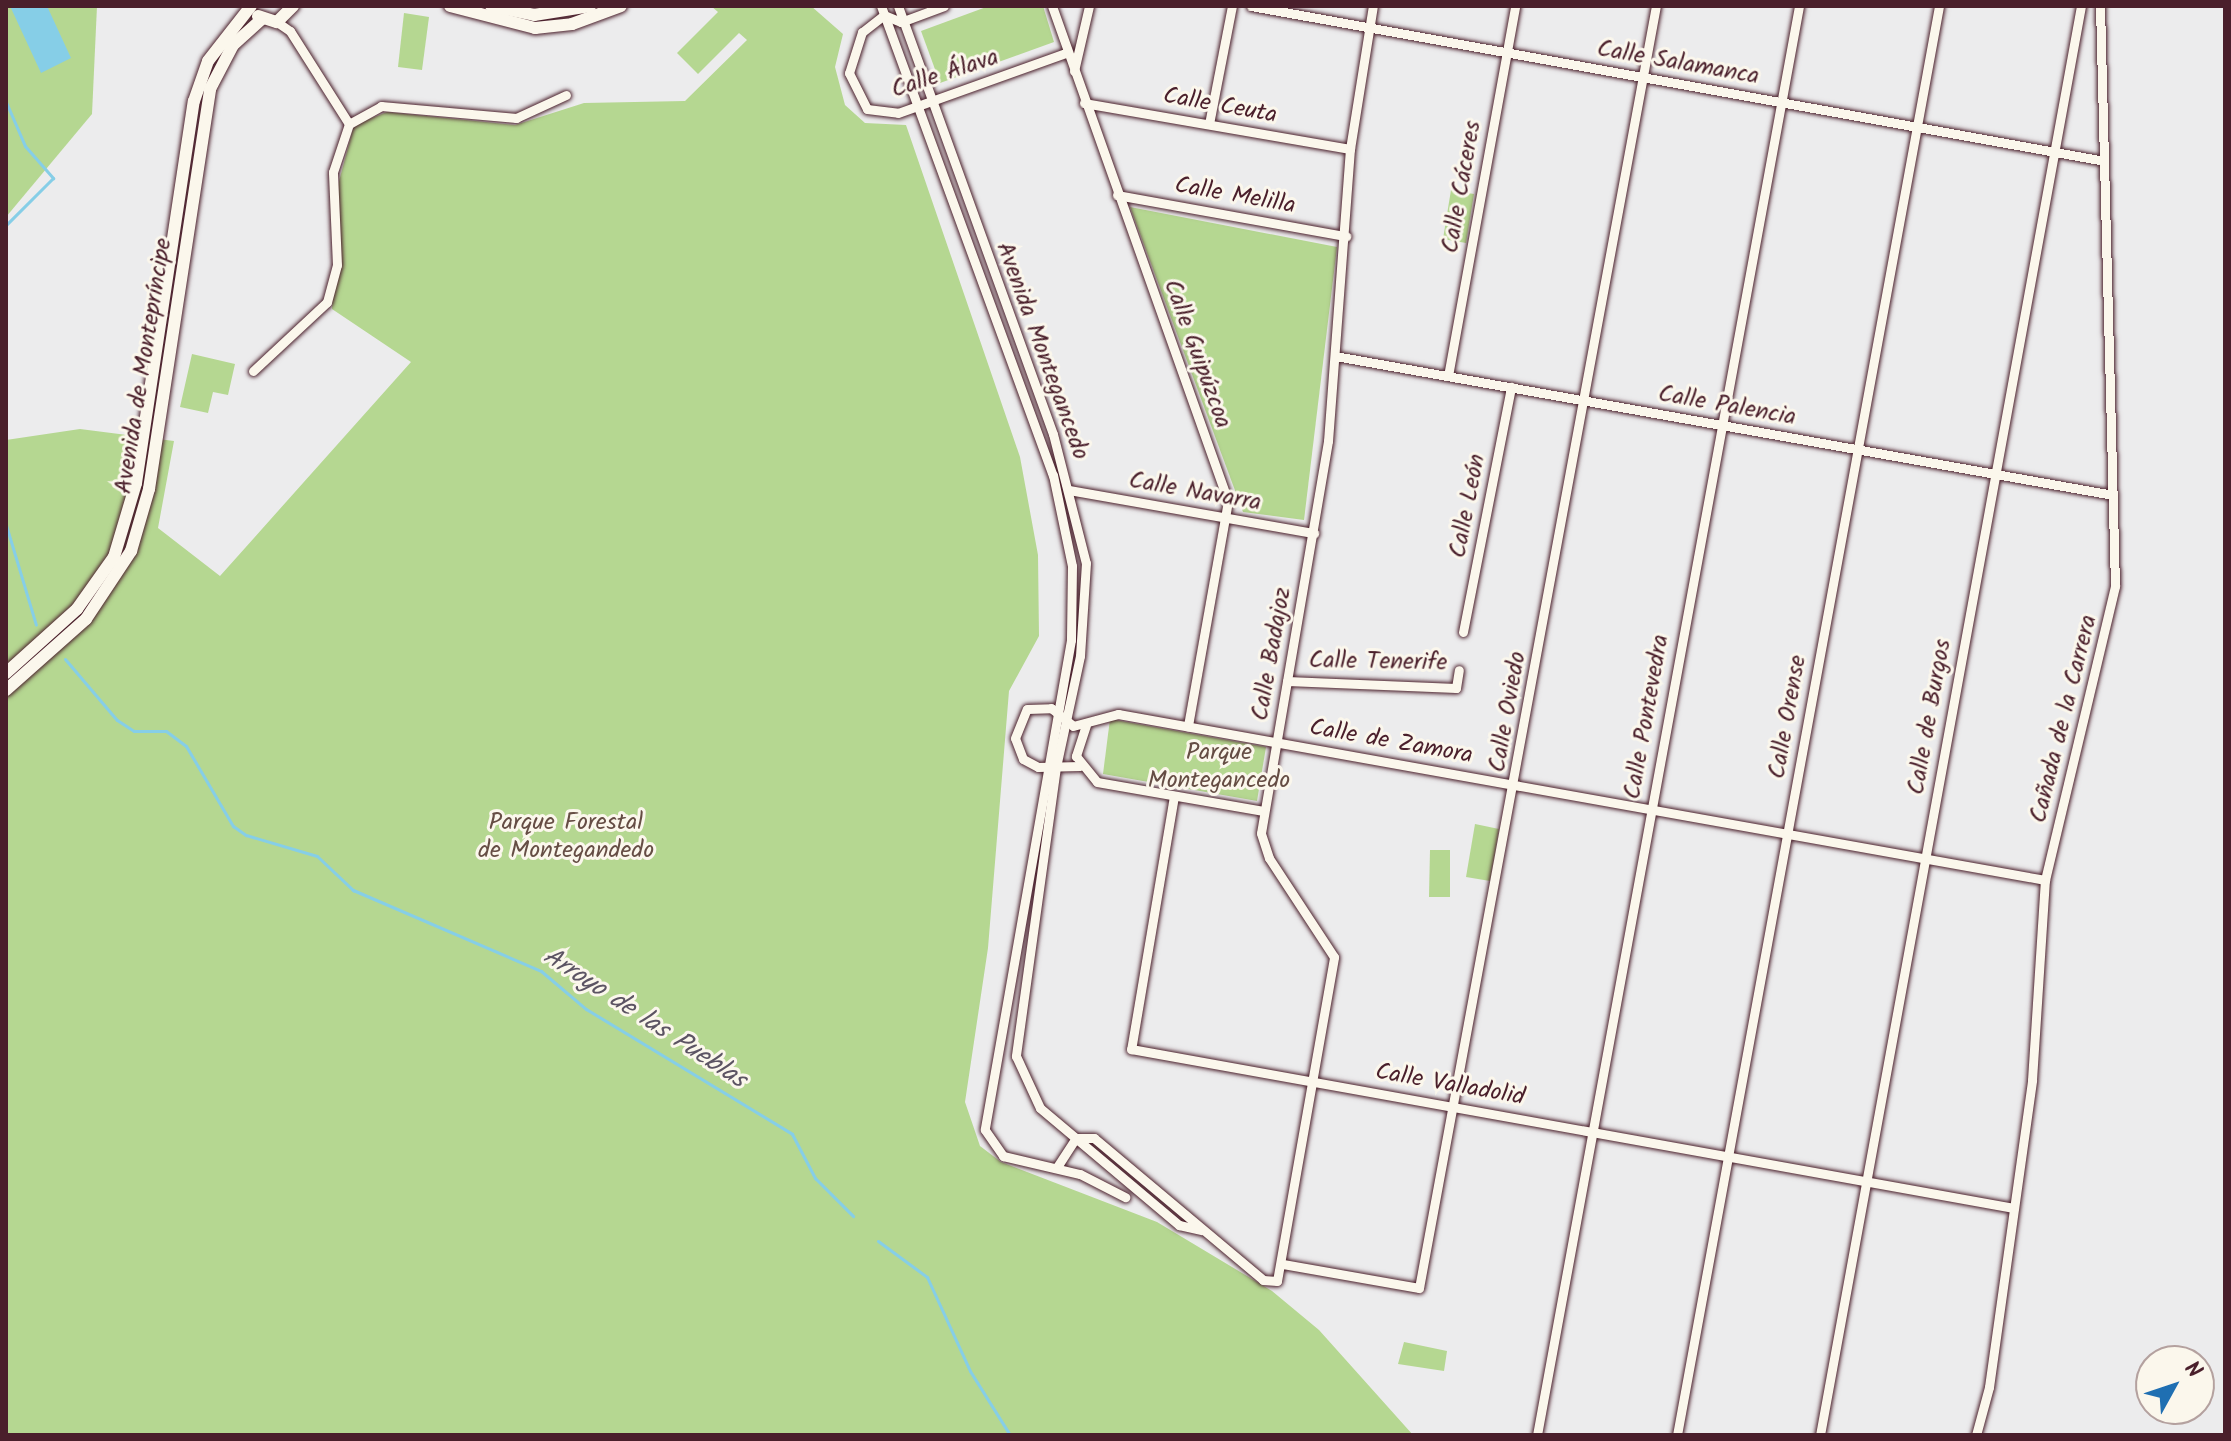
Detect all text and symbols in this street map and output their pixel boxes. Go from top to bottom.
street label: Calle Salamanca [1595,35,1761,91]
street label: Calle Álava [888,43,1002,105]
street label: Calle Ceuta [1161,82,1279,130]
street label: Calle Cáceres [1436,119,1488,255]
street label: Calle Melilla [1172,171,1298,221]
street label: Avenida de Montepríncipe [110,236,178,496]
street label: Avenida Montegancedo [989,238,1095,464]
street label: Calle Guipúzcoa [1157,276,1237,432]
street label: Calle Palencia [1656,380,1798,432]
street label: Calle León [1444,452,1492,560]
street label: Calle Navarra [1127,466,1263,518]
street label: Calle Badajoz [1246,585,1298,723]
street label: Cañada de la Carrera [2024,612,2104,826]
street label: Calle Pontevedra [1618,632,1676,802]
street label: Calle de Burgos [1902,637,1958,797]
street label: Calle Tenerife [1308,646,1448,678]
street label: Calle Oviedo [1483,649,1533,775]
street label: Calle Orense [1763,653,1813,781]
street label: Calle de Zamora [1307,713,1475,771]
park label: Parque Montegancedo [1148,739,1290,795]
park label: Parque Forestal de Montegandedo [478,809,654,865]
water label: Arroyo de las Pueblas [537,942,751,1096]
street label: Calle Valladolid [1373,1058,1527,1112]
north arrow [2135,1345,2215,1425]
text: N [2174,1354,2210,1387]

